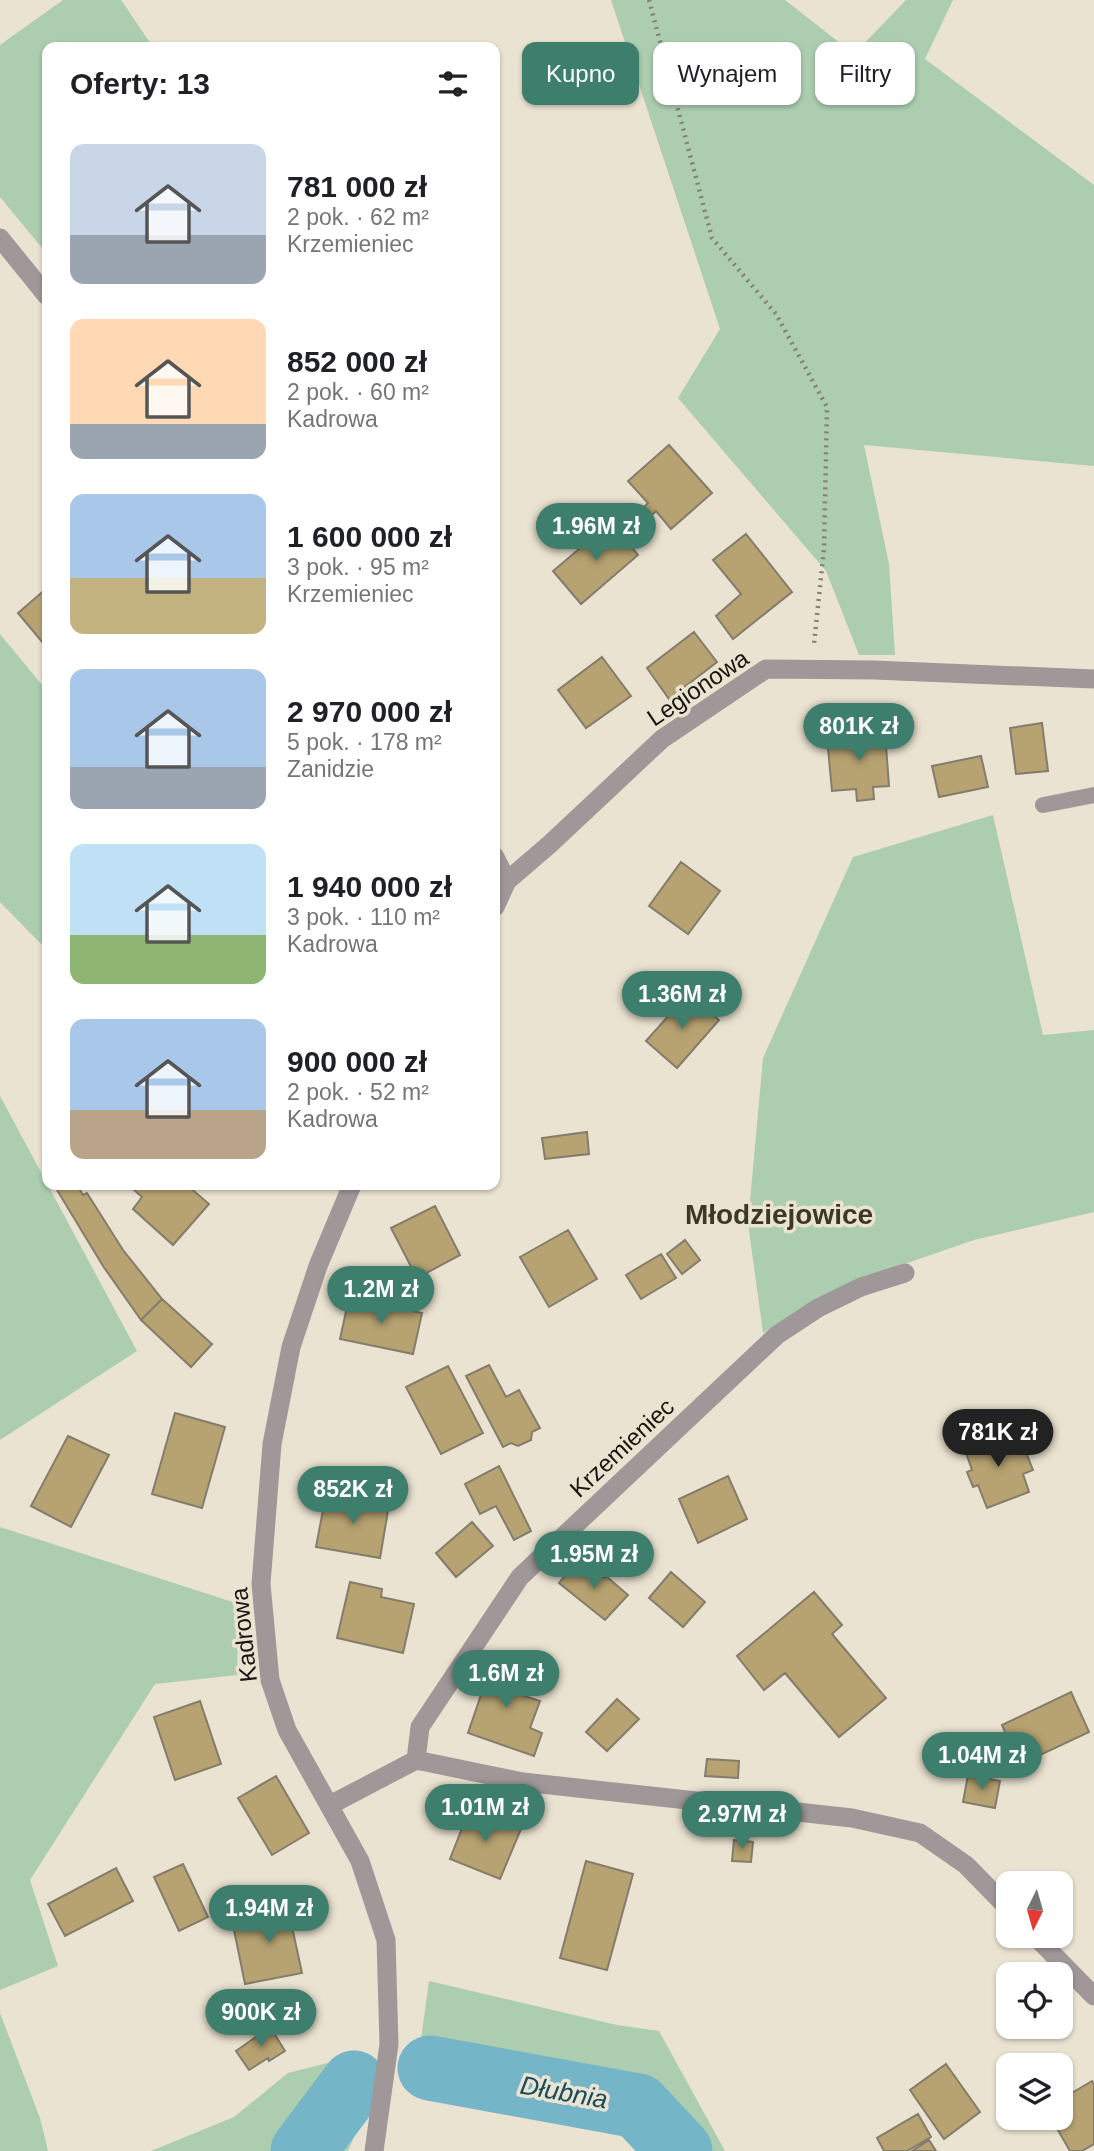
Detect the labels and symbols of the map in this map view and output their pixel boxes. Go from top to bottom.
pin: 1.96M zł [524,504,668,563]
street label: Legionowa [642,644,754,731]
pin: 801K zł [794,704,924,763]
pin: 1.36M zł [610,972,754,1031]
district label: Młodziejowice [685,1199,873,1230]
pin: 1.2M zł [316,1266,446,1326]
street label: Krzemieniec [564,1393,679,1503]
pin: 781K zł [933,1410,1063,1469]
pin: 852K zł [288,1466,418,1526]
pin: 1.95M zł [522,1532,666,1591]
street label: Kadrowa [225,1586,262,1684]
pin: 1.6M zł [441,1650,571,1710]
pin: 1.04M zł [910,1732,1054,1792]
pin: 1.01M zł [413,1784,557,1844]
pin: 2.97M zł [670,1792,814,1851]
north arrow [996,1871,1073,1948]
pin: 1.94M zł [197,1885,341,1945]
pin: 900K zł [196,1990,326,2049]
water label: Dłubnia [518,2070,610,2114]

